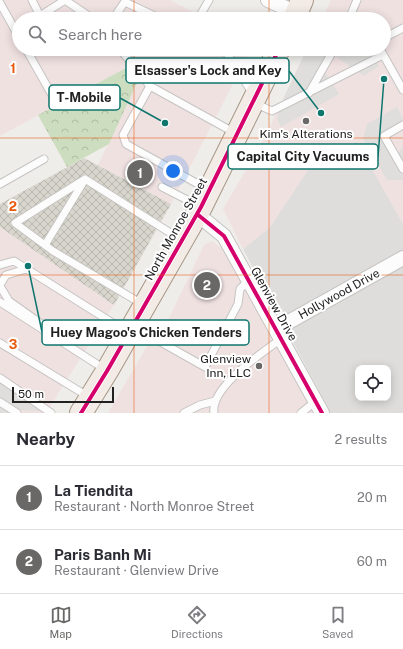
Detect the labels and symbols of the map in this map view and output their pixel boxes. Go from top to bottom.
callout: Elsasser's Lock and Key [126,58,289,83]
text: 1 [10,61,16,76]
text: Elsasser's Lock and Key [134,63,282,78]
callout: T-Mobile [49,85,120,110]
text: T-Mobile [57,90,111,105]
marker: Kim's Alterations [301,116,311,126]
place label: Kim's Alterations [259,127,353,141]
callout: Capital City Vacuums [228,144,378,169]
text: Capital City Vacuums [237,149,370,164]
pin: 1 [127,158,153,188]
your location [163,161,183,181]
street label: North Monroe Street [142,175,210,283]
text: 2 [9,199,17,214]
street label: Glenview Drive [248,265,300,344]
street label: Hollywood Drive [296,266,382,322]
pin: 2 [194,270,220,300]
callout: Huey Magoo's Chicken Tenders [42,320,249,345]
text: Huey Magoo's Chicken Tenders [50,325,242,340]
text: 3 [9,337,18,352]
place label: Glenview Inn, LLC [200,352,252,380]
marker: Glenview Inn, LLC [254,361,264,371]
scale bar [12,385,114,404]

